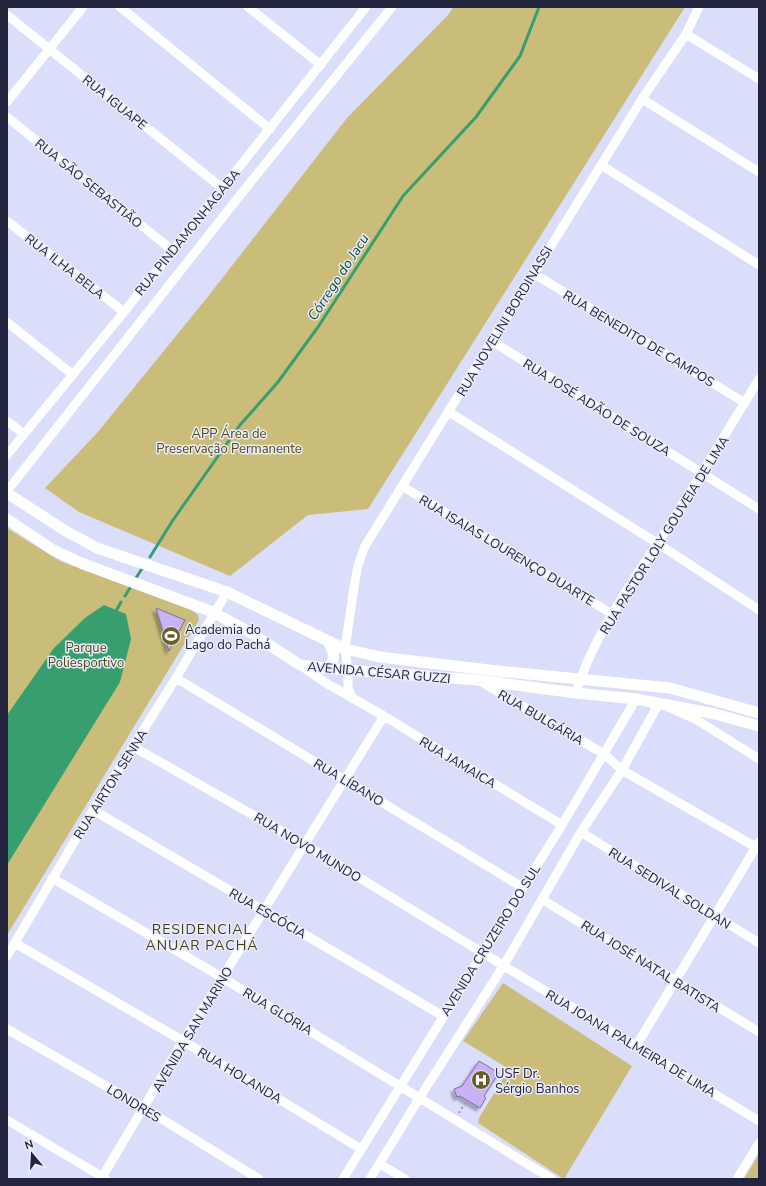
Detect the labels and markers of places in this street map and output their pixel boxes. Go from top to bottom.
place label: Academia do Lago do Pachá [185,621,270,654]
sports icon: Academia do Lago do Pachá [160,625,182,647]
place label: USF Dr. Sérgio Banhos [495,1065,580,1098]
hospital icon: USF Dr. Sérgio Banhos [470,1069,492,1091]

